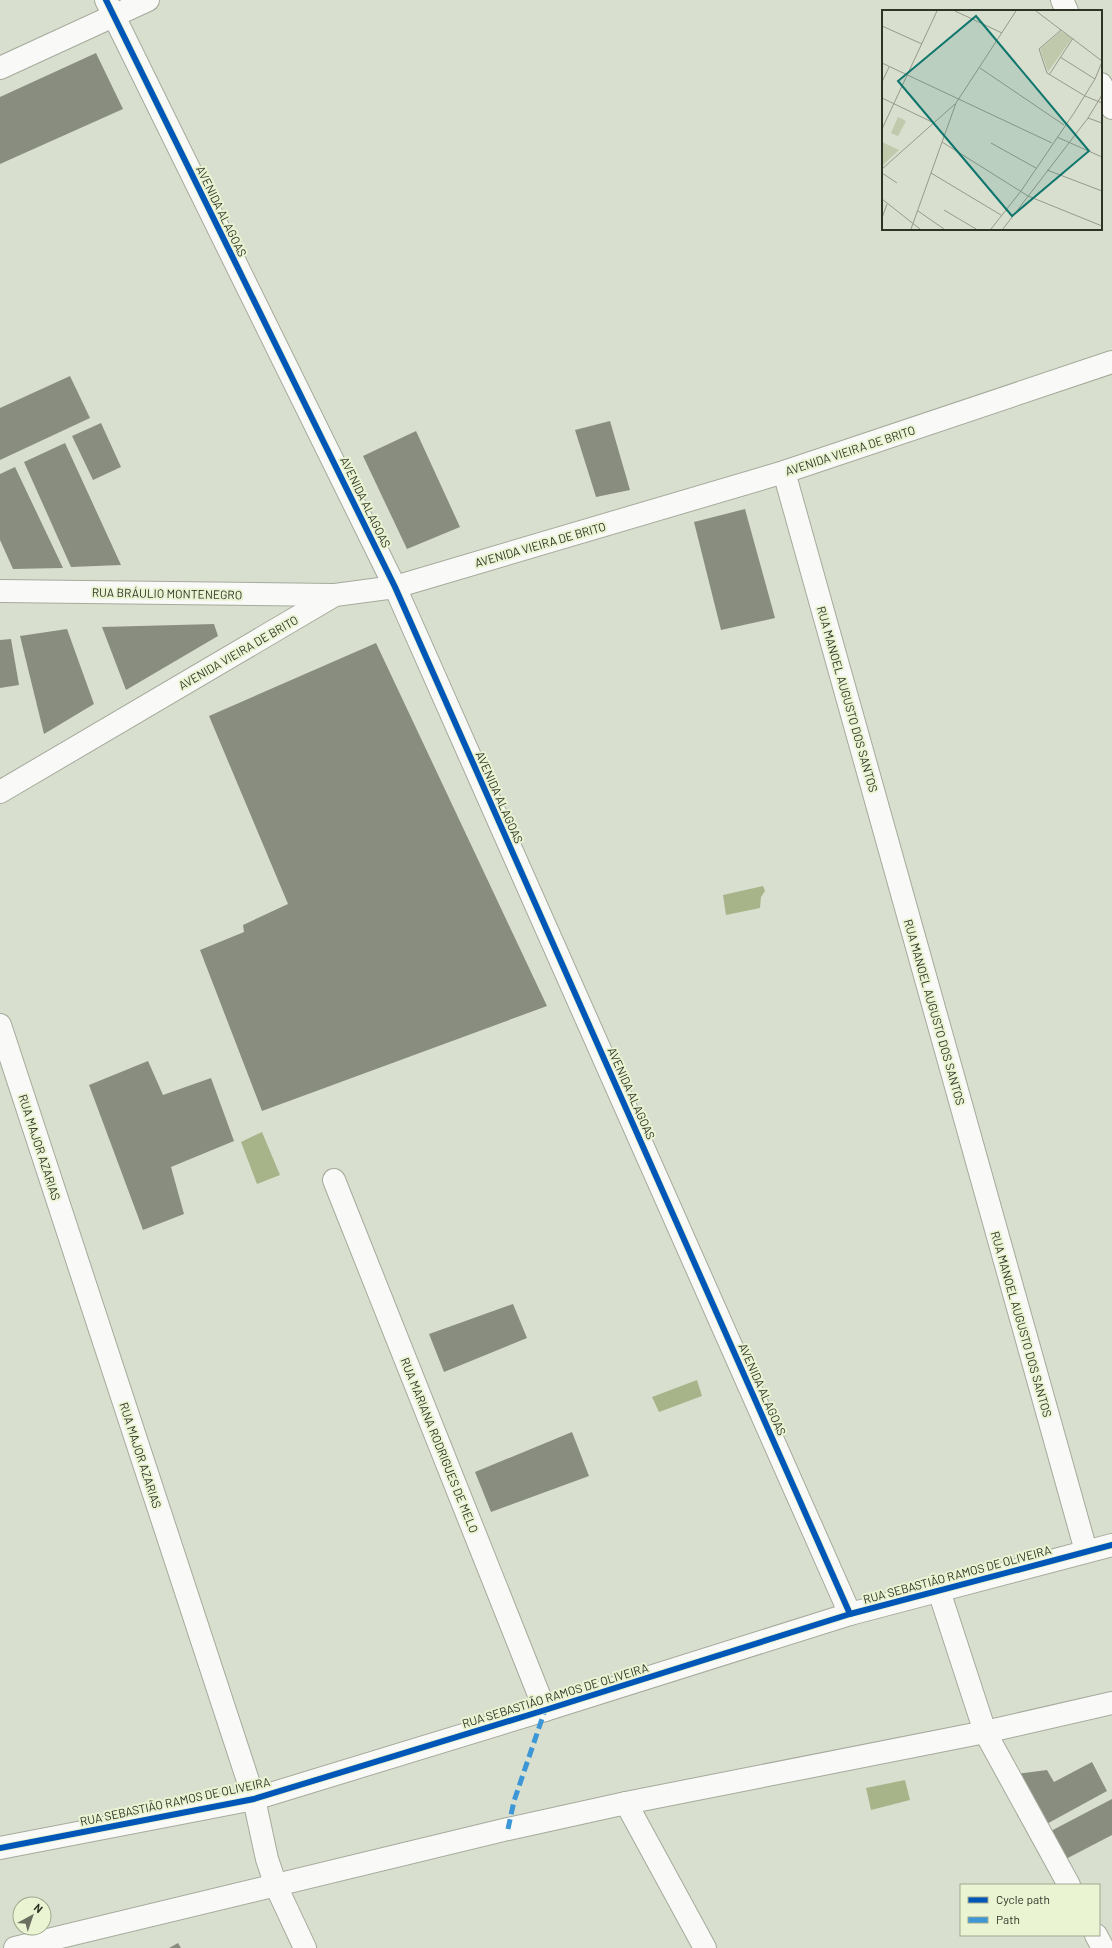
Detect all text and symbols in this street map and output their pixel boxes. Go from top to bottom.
inset map [882,10,1102,230]
street label: AVENIDA ALAGOAS [194,163,250,259]
street label: AVENIDA VIEIRA DE BRITO [783,422,917,478]
street label: AVENIDA ALAGOAS [338,454,394,550]
street label: AVENIDA VIEIRA DE BRITO [473,519,607,569]
street label: RUA BRÁULIO MONTENEGRO [92,585,242,601]
street label: RUA MANOEL AUGUSTO DOS SANTOS [815,604,881,794]
street label: AVENIDA VIEIRA DE BRITO [176,612,300,692]
street label: AVENIDA ALAGOAS [473,749,527,845]
street label: RUA MANOEL AUGUSTO DOS SANTOS [902,917,968,1107]
street label: AVENIDA ALAGOAS [605,1045,659,1141]
street label: RUA MAJOR AZARIAS [16,1092,64,1202]
street label: RUA MANOEL AUGUSTO DOS SANTOS [989,1229,1055,1419]
street label: AVENIDA ALAGOAS [736,1341,790,1437]
street label: RUA MARIANA RODRIGUES DE MELO [398,1355,482,1535]
street label: RUA MAJOR AZARIAS [117,1400,165,1510]
street label: RUA SEBASTIÃO RAMOS DE OLIVEIRA [861,1542,1053,1606]
street label: RUA SEBASTIÃO RAMOS DE OLIVEIRA [460,1660,650,1730]
street label: RUA SEBASTIÃO RAMOS DE OLIVEIRA [79,1774,271,1828]
legend [960,1884,1100,1936]
text: Cycle path [996,1892,1050,1906]
north arrow [12,1896,52,1936]
text: N [32,1901,46,1915]
text: Path [996,1912,1020,1926]

